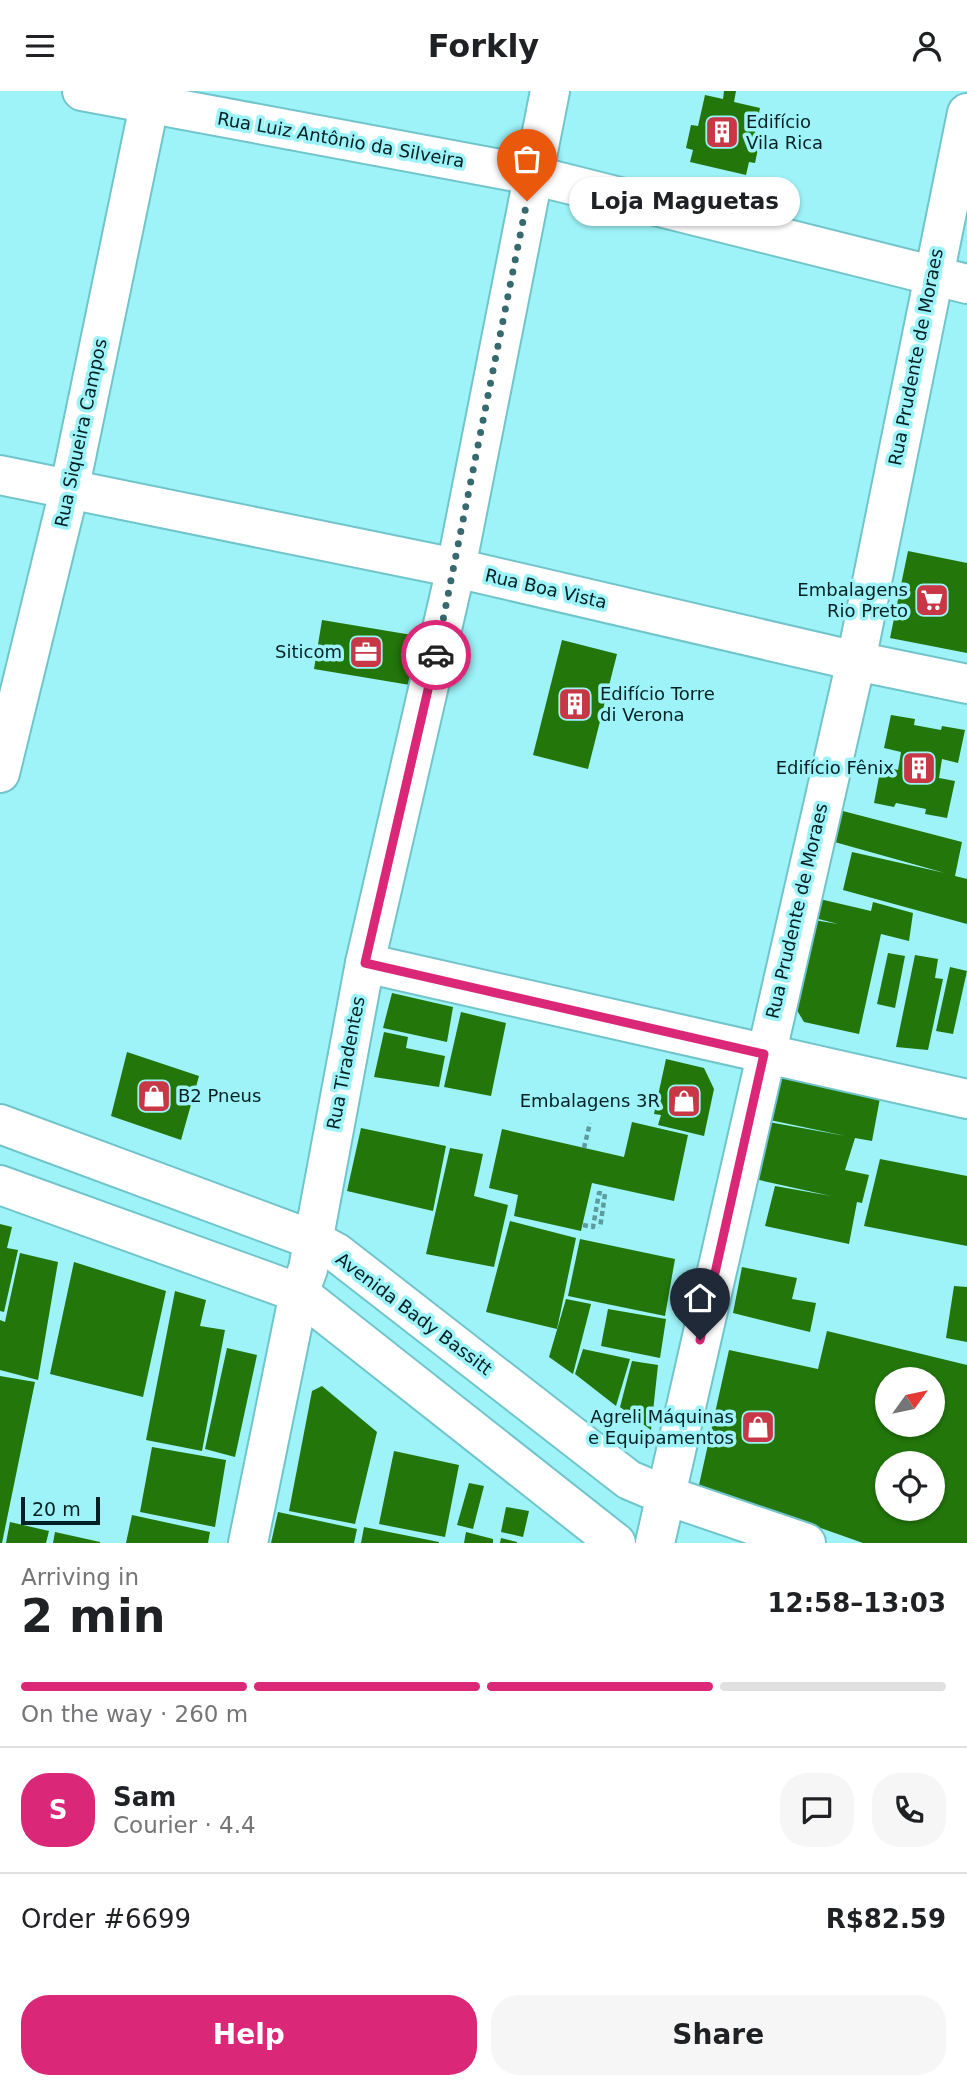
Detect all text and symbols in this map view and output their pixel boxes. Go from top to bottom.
icon: menu [21,27,59,65]
text: Forkly [428,27,539,65]
icon: person [908,27,946,65]
street label: Rua Luiz Antônio da Silveira [216,107,466,172]
place label: Edifício Vila Rica [746,111,823,153]
building icon: Edifício Vila Rica [703,113,741,151]
pin [497,129,557,201]
icon: bag [508,140,546,178]
callout: Loja Maguetas [569,177,800,225]
text: Loja Maguetas [590,188,779,214]
street label: Rua Prudente de Moraes [884,247,947,467]
street label: Rua Siqueira Campos [50,337,111,529]
street label: Rua Boa Vista [483,564,609,613]
place label: Embalagens Rio Preto [797,579,908,621]
supermarket icon: Embalagens Rio Preto [913,581,951,619]
courier [401,620,471,690]
office icon: Siticom [347,633,385,671]
icon: car [417,636,455,674]
place label: Siticom [275,641,342,662]
place label: Edifício Torre di Verona [600,683,715,725]
building icon: Edifício Torre di Verona [556,685,594,723]
building icon: Edifício Fênix [900,749,938,787]
place label: Edifício Fênix [776,757,894,778]
street label: Rua Prudente de Moraes [761,801,832,1021]
street label: Rua Tiradentes [322,995,369,1131]
shop icon: B2 Pneus [135,1077,173,1115]
shop icon: Embalagens 3R [665,1082,703,1120]
place label: B2 Pneus [178,1085,261,1106]
place label: Embalagens 3R [520,1090,660,1111]
street label: Avenida Bady Bassitt [332,1248,496,1379]
pin [670,1268,730,1340]
icon: home [681,1279,719,1317]
north arrow [875,1367,945,1437]
map controls [875,1367,945,1521]
place label: Agreli Máquinas e Equipamentos [588,1406,734,1448]
shop icon: Agreli Máquinas e Equipamentos [739,1408,777,1446]
button: locate [875,1451,945,1521]
scale bar [21,1494,100,1526]
text: 20 m [32,1498,81,1520]
text: Arriving in [21,1564,139,1590]
text: 12:58–13:03 [767,1588,946,1618]
text: 2 min [21,1589,165,1643]
text: On the way · 260 m [21,1701,248,1727]
button: chat [780,1773,854,1847]
button: phone [872,1773,946,1847]
text: Sam [113,1782,176,1812]
text: S [49,1795,67,1825]
text: Courier · 4.4 [113,1812,256,1838]
text: Order #6699 [21,1904,191,1934]
text: R$82.59 [826,1904,946,1934]
button: Help [21,1995,477,2075]
button: Share [491,1995,946,2075]

